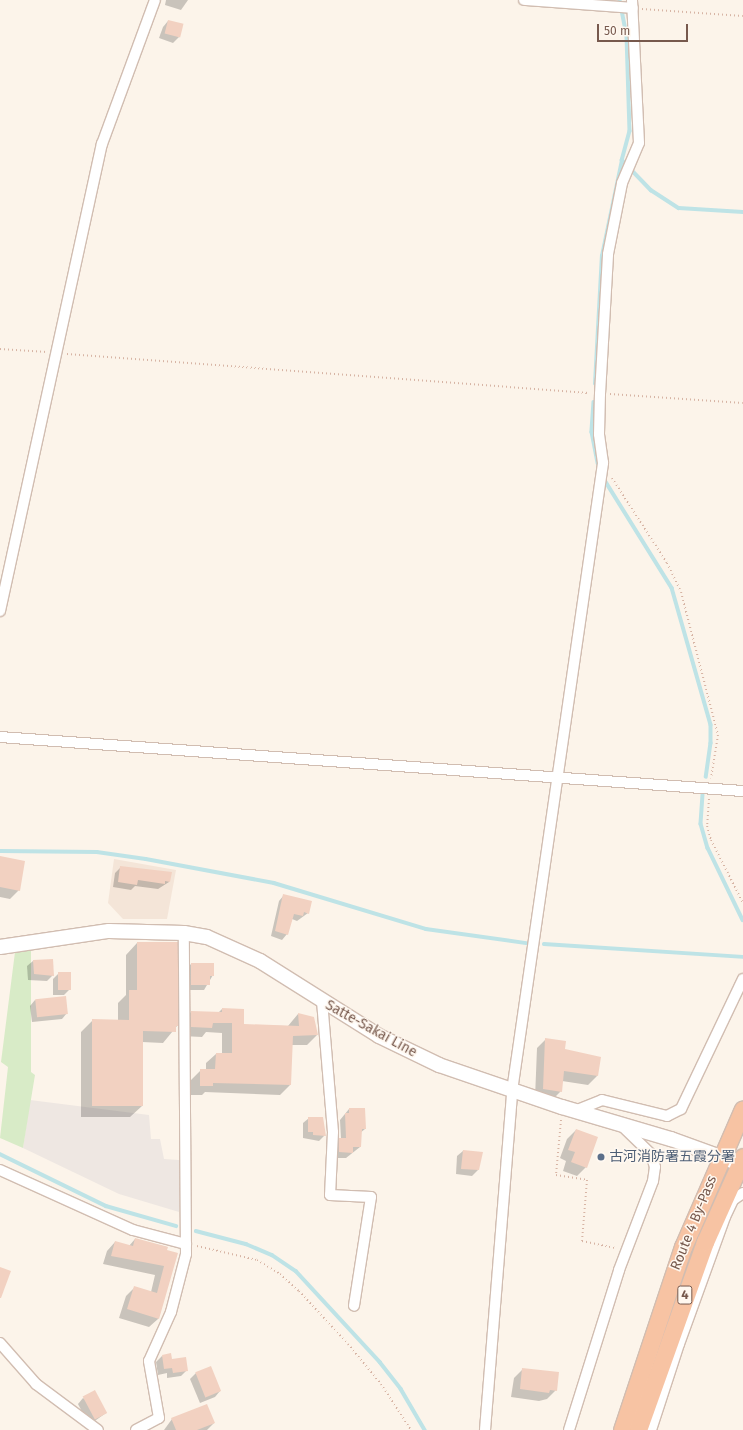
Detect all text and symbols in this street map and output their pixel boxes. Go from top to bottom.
scale bar [599,16,690,42]
text: 50 m [604,24,630,38]
street label: Satte-Sakai Line [322,997,420,1061]
place label: 古河消防署五霞分署 [609,1149,735,1165]
marker: 古河消防署五霞分署 [596,1152,606,1162]
street label: Route 4 By-Pass [667,1173,721,1273]
road number: 4 [677,1284,693,1306]

